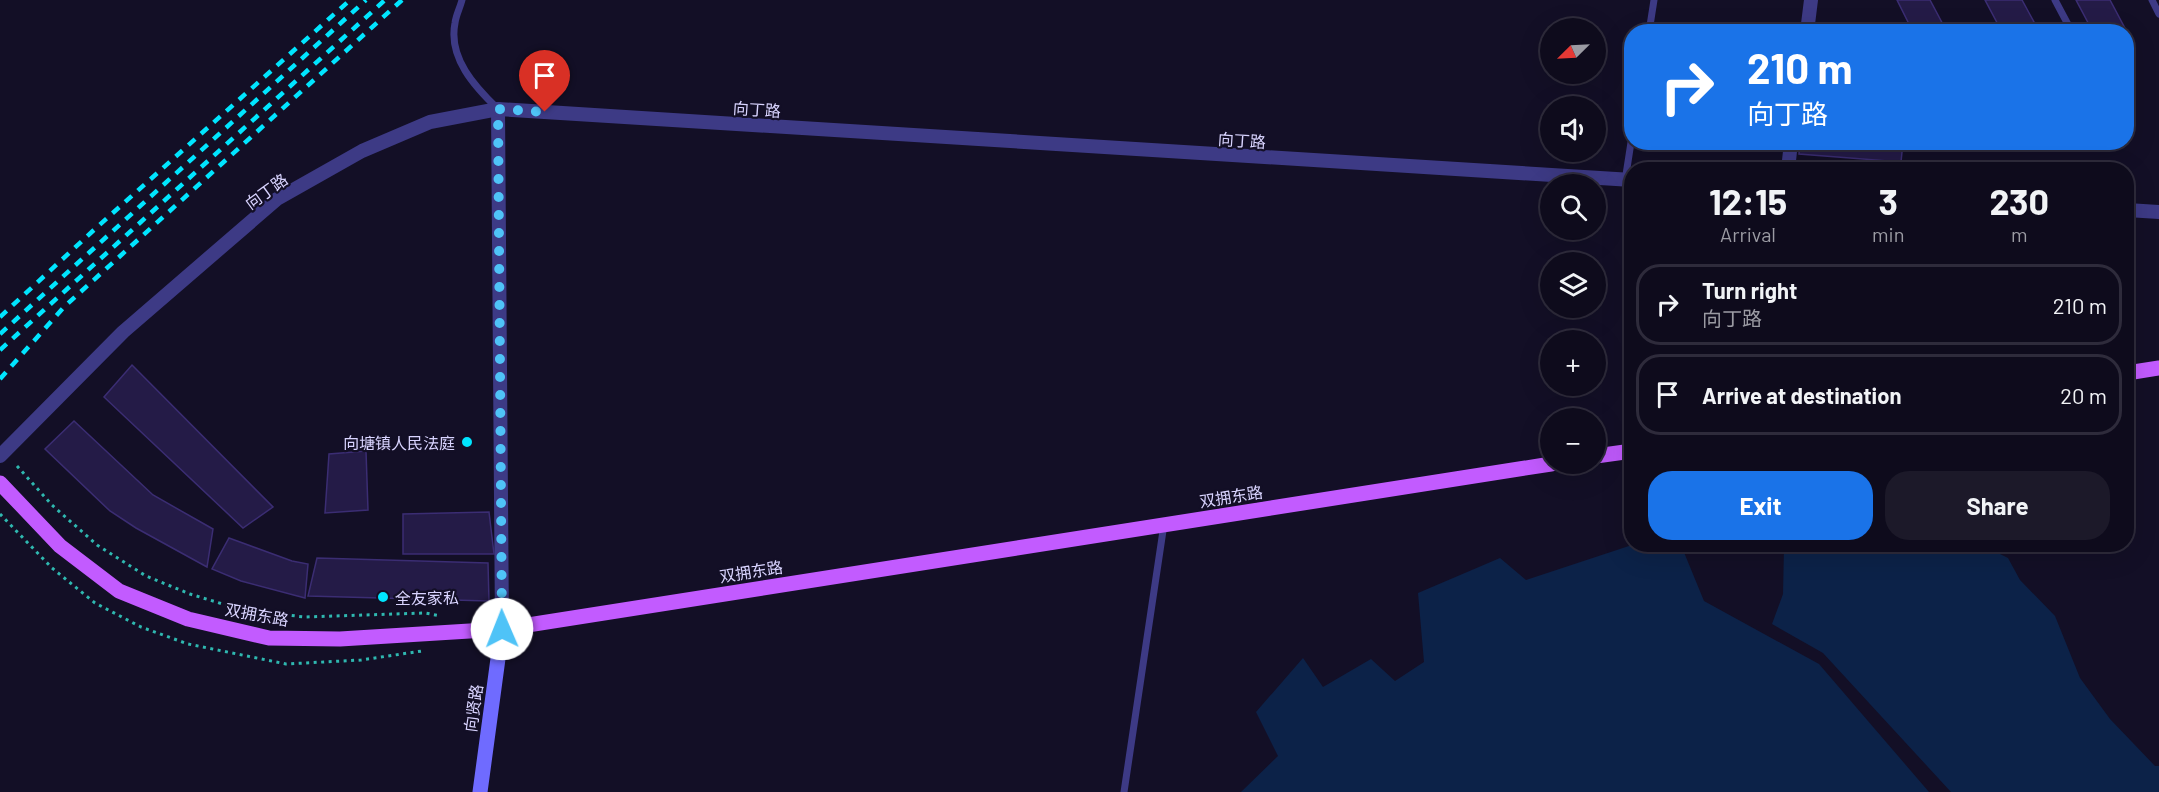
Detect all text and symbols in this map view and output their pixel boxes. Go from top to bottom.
north arrow [1540,18,1606,84]
map controls [1540,18,1606,474]
text: 210 m [1747,42,1853,92]
icon: right [1648,48,1726,126]
pin [519,50,570,112]
icon: arrive [528,59,561,92]
button: sound [1540,96,1606,162]
text: 向丁路 [1747,97,1828,129]
street label: 向丁路 [732,98,782,120]
street label: 向丁路 [1217,129,1267,151]
street label: 向丁路 [241,169,291,213]
button: search [1540,174,1606,240]
text: 12:15 [1709,179,1787,222]
text: 3 [1879,179,1898,222]
text: 230 [1989,179,2049,222]
text: Arrival [1720,222,1776,246]
text: min [1872,222,1904,246]
text: m [2011,222,2027,246]
button: layers [1540,252,1606,318]
text: Turn right [1702,277,1797,303]
icon: right [1651,288,1684,321]
text: 210 m [2053,292,2107,318]
text: 向丁路 [1702,306,1762,330]
button: + [1540,330,1606,396]
icon: arrive [1651,378,1684,411]
text: Arrive at destination [1702,382,1901,408]
text: 20 m [2060,382,2107,408]
button: − [1540,408,1606,474]
place label: 向塘镇人民法庭 [343,433,455,452]
marker: 向塘镇人民法庭 [460,435,474,449]
button: Exit [1648,471,1873,540]
button: Share [1885,471,2110,540]
street label: 双拥东路 [1198,482,1264,510]
street label: 双拥东路 [718,557,784,585]
place label: 全友家私 [395,588,459,607]
marker: 全友家私 [376,590,390,604]
position arrow [470,597,534,661]
street label: 双拥东路 [224,599,290,629]
street label: 向贤路 [460,683,486,733]

